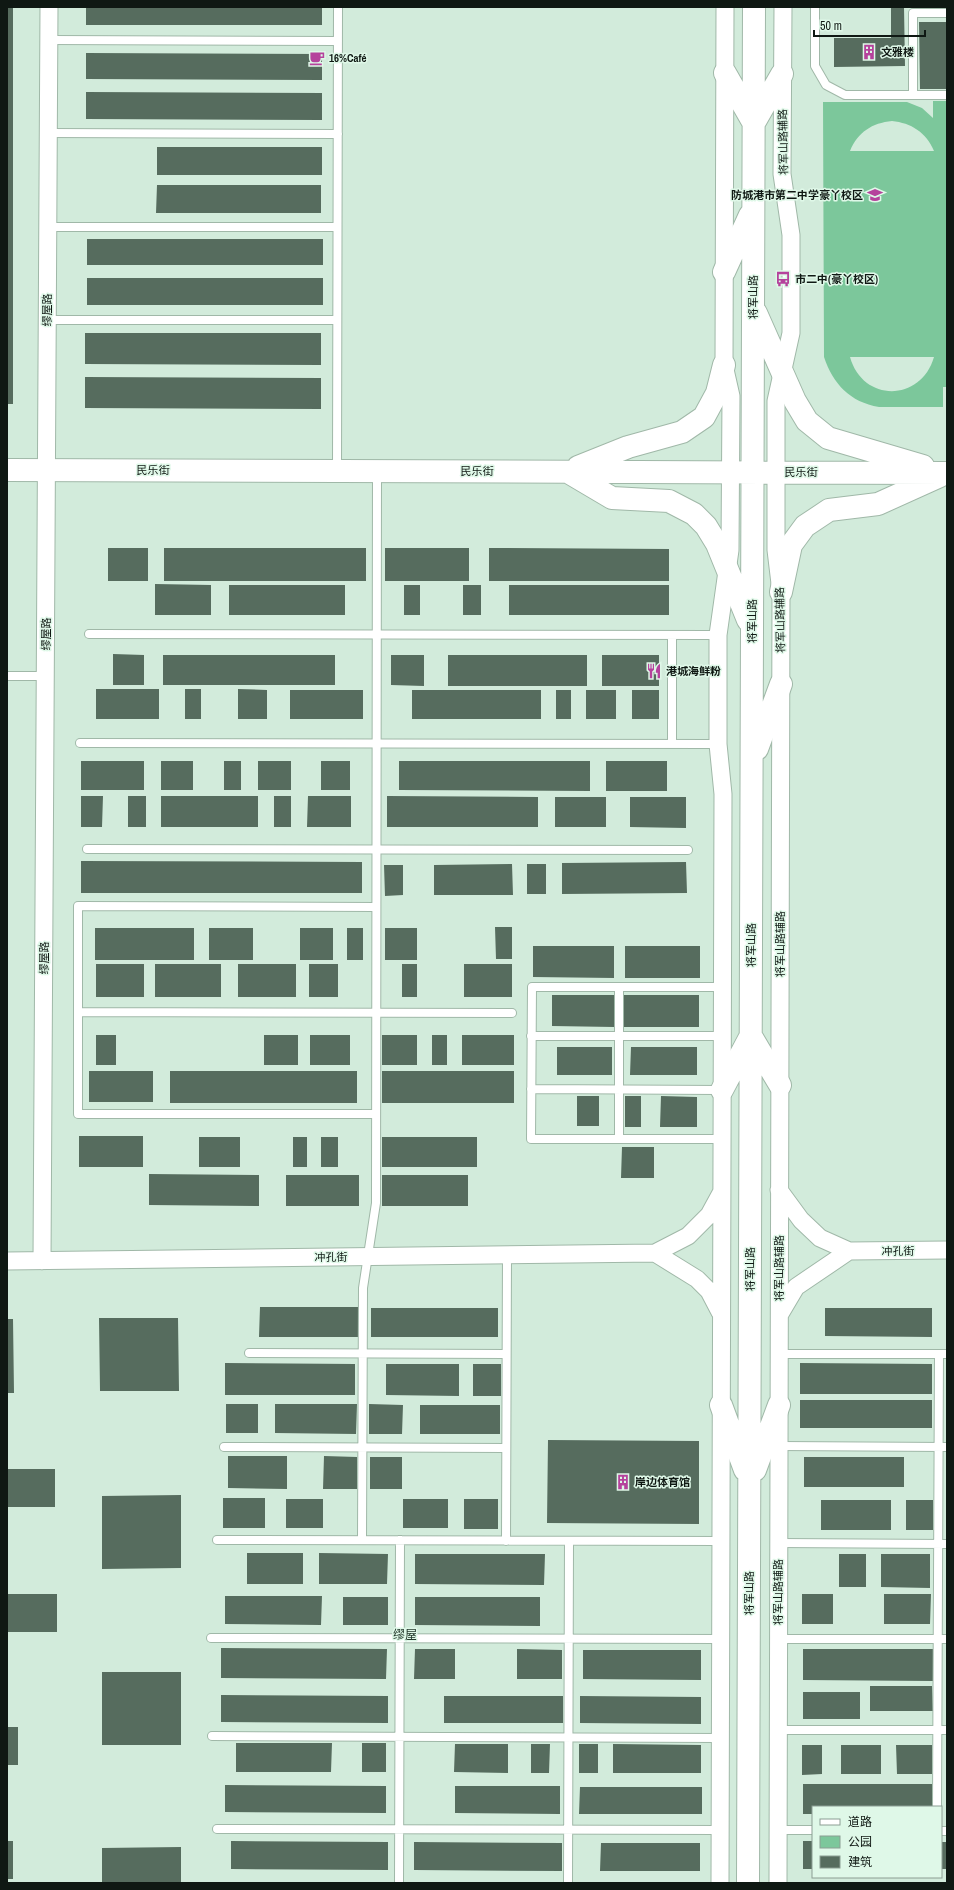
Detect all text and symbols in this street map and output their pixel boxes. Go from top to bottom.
scale bar [814,12,925,38]
text: 50 m [820,18,842,34]
building icon: 文雅楼 [860,43,878,61]
place label: 文雅楼 [881,45,914,59]
cafe icon: 16%Café [308,49,326,67]
place label: 16%Café [329,51,367,65]
street label: 将军山路辅路 [775,109,791,175]
school or university icon: 防城港市第二中学豪丫校区 [866,186,884,204]
place label: 防城港市第二中学豪丫校区 [731,188,863,202]
bus stop icon: 市二中(豪丫校区) [774,270,792,288]
place label: 市二中(豪丫校区) [795,272,878,286]
street label: 将军山路 [746,275,760,319]
street label: 缪屋路 [40,294,54,327]
street label: 民乐街 [137,463,170,477]
street label: 民乐街 [461,464,494,478]
street label: 民乐街 [785,465,818,479]
street label: 将军山路辅路 [772,587,788,653]
street label: 将军山路 [745,599,759,643]
street label: 缪屋路 [39,618,53,651]
restaurant icon: 港城海鲜粉 [645,662,663,680]
place label: 港城海鲜粉 [666,664,721,678]
street label: 将军山路辅路 [773,911,787,977]
street label: 将军山路 [744,923,758,967]
street label: 缪屋路 [37,942,51,975]
street label: 将军山路辅路 [772,1235,786,1301]
street label: 冲孔街 [881,1244,915,1258]
street label: 将军山路 [743,1247,757,1291]
street label: 冲孔街 [314,1250,348,1264]
building icon: 岸边体育馆 [614,1473,632,1491]
place label: 岸边体育馆 [635,1475,690,1489]
street label: 将军山路辅路 [771,1559,785,1625]
street label: 将军山路 [742,1571,756,1615]
district label: 缪屋 [393,1627,417,1643]
legend [812,1806,942,1878]
text: 道路 [848,1814,872,1830]
text: 公园 [848,1834,872,1850]
text: 建筑 [848,1854,872,1870]

